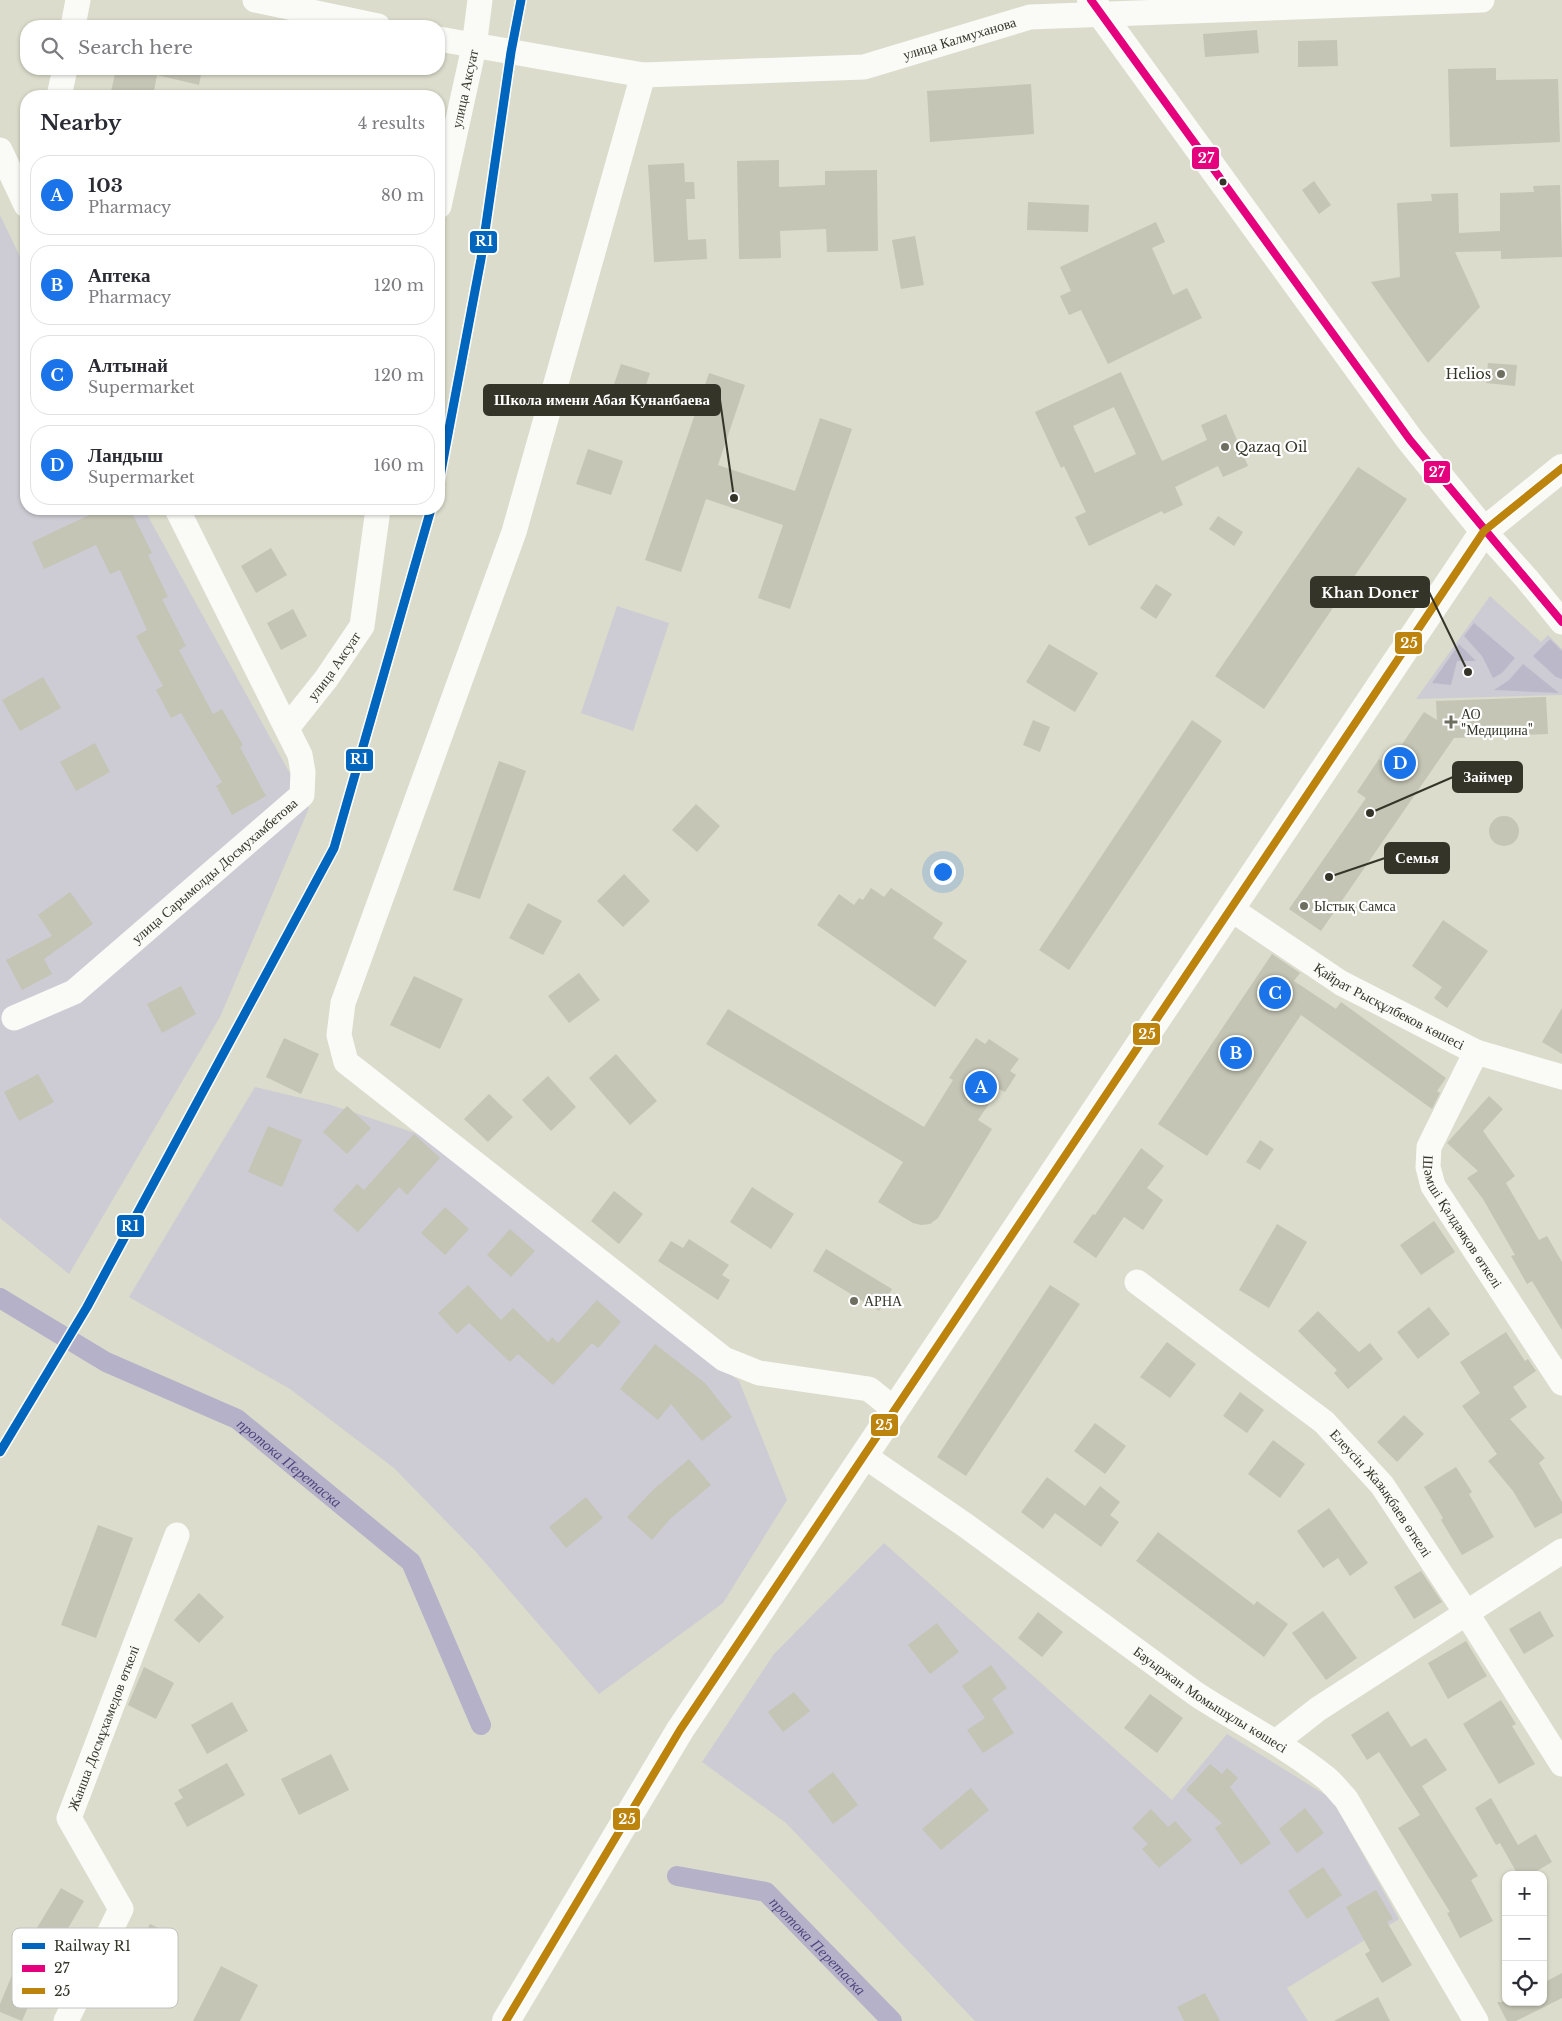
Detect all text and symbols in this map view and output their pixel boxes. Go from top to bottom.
street label: улица Калмуханова [901,13,1019,64]
search box [20,20,445,75]
icon: search [38,34,66,62]
text: Search here [78,36,193,59]
street label: улица Аксуат [447,48,482,130]
text: Nearby [40,110,121,136]
text: 4 results [358,113,425,133]
line badge: 27 [1191,146,1220,170]
text: 27 [1198,149,1215,167]
text: 103 [88,174,123,197]
unlabelled marker [1218,177,1228,187]
text: A [51,185,63,205]
text: 80 m [381,185,424,205]
text: Pharmacy [88,197,171,217]
line badge: R1 [469,230,498,254]
text: R1 [475,232,493,250]
text: Аптека [88,264,151,287]
text: B [51,275,63,295]
text: 120 m [374,275,424,295]
text: Pharmacy [88,287,171,307]
text: Алтынай [88,354,168,377]
text: C [50,365,64,385]
text: 120 m [374,365,424,385]
place label: Helios [1446,365,1491,383]
marker: Helios [1495,368,1507,380]
text: Supermarket [88,377,195,397]
callout: Школа имени Абая Кунанбаева [484,385,720,415]
text: Школа имени Абая Кунанбаева [494,390,711,409]
place label: Qazaq Oil [1235,438,1308,456]
marker: Qazaq Oil [1219,441,1231,453]
text: Ландыш [88,444,163,467]
text: D [50,455,64,475]
text: 160 m [373,455,424,475]
line badge: 27 [1423,460,1451,484]
text: 27 [1429,463,1446,481]
text: Supermarket [88,467,195,487]
callout: Khan Doner [1311,577,1429,607]
text: Khan Doner [1321,583,1419,602]
street label: улица Аксуат [304,628,365,704]
line badge: 25 [1394,631,1423,655]
text: 25 [1400,634,1418,652]
place label: АО "Медицина" [1461,705,1533,739]
marker: АО "Медицина" [1445,716,1457,728]
pin: D [1384,744,1416,782]
line badge: R1 [345,748,374,772]
text: R1 [350,750,368,768]
callout: Займер [1453,762,1522,792]
text: Займер [1463,767,1513,786]
street label: улица Сарымолды Досмухамбетова [128,794,302,947]
callout: Семья [1385,843,1449,873]
text: Семья [1395,848,1439,867]
your location [930,859,956,885]
place label: Ыстық Самса [1314,897,1397,915]
marker: Ыстық Самса [1298,900,1310,912]
street label: Қайрат Рысқұлбеков көшесі [1310,958,1468,1054]
pin: C [1259,974,1291,1012]
line badge: 25 [1132,1022,1161,1046]
text: 25 [1138,1025,1156,1043]
pin: B [1220,1034,1252,1072]
pin: A [965,1068,997,1106]
street label: Шәмші Қалдаяқов өткелі [1419,1155,1506,1292]
line badge: R1 [116,1214,145,1238]
text: R1 [121,1217,139,1235]
place label: АРНА [864,1292,903,1310]
marker: АРНА [848,1295,860,1307]
line badge: 25 [870,1413,899,1437]
water label: протока Перетаска [234,1414,346,1511]
text: 25 [875,1416,893,1434]
street label: Елеусін Жазықбаев өткелі [1326,1425,1436,1560]
street label: Бауыржан Момышұлы көшесі [1130,1642,1291,1757]
street label: Жанша Досмұхамедов өткелі [64,1643,143,1813]
line badge: 25 [612,1807,641,1831]
text: 25 [618,1810,636,1828]
map controls [1502,1871,1547,2006]
button: + [1502,1871,1547,1916]
water label: протока Перетаска [766,1892,870,1998]
button: − [1502,1916,1547,1961]
legend [12,1928,178,2008]
text: Railway R1 [54,1937,131,1955]
text: 27 [54,1959,71,1977]
button: locate [1502,1961,1547,2006]
text: 25 [54,1982,71,2000]

